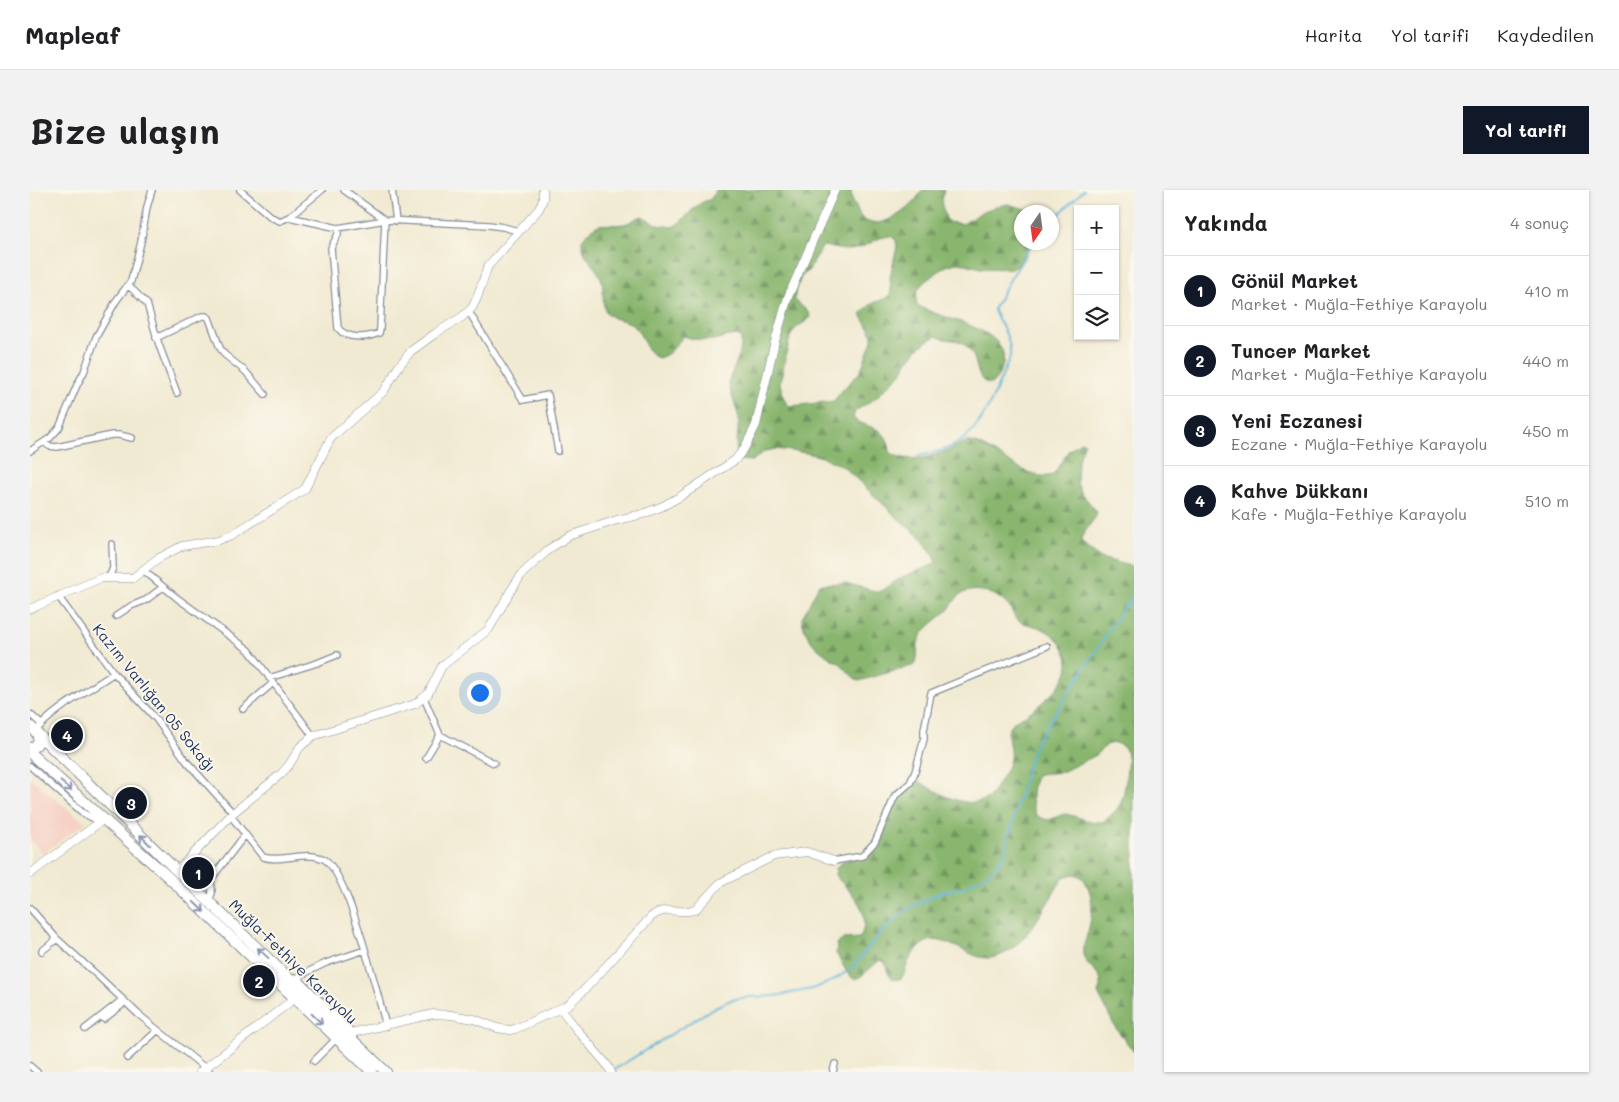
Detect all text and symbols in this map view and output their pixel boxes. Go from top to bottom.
text: Mapleaf [25,19,120,50]
text: Harita [1305,23,1362,47]
text: Yol tarifi [1390,23,1469,47]
text: Kaydedilen [1497,23,1594,47]
button: Yol tarifi [1463,106,1589,154]
text: Bize ulaşın [30,107,220,153]
north arrow [1014,205,1059,250]
map controls [1074,205,1119,340]
button: + [1074,205,1119,250]
text: Yakında [1184,209,1268,236]
text: 4 sonuç [1510,212,1569,233]
button: − [1074,250,1119,295]
text: Gönül Market [1231,268,1358,293]
text: 1 [1196,280,1204,301]
text: 410 m [1525,280,1569,301]
text: Market · Muğla-Fethiye Karayolu [1231,293,1487,314]
button: layers [1074,295,1119,340]
text: Tuncer Market [1231,338,1370,363]
text: 2 [1196,350,1204,371]
text: 440 m [1522,350,1569,371]
text: Market · Muğla-Fethiye Karayolu [1231,363,1487,384]
text: Yeni Eczanesi [1231,408,1363,433]
text: 3 [1195,420,1205,441]
text: 450 m [1523,420,1569,441]
text: Eczane · Muğla-Fethiye Karayolu [1231,433,1487,454]
text: Kahve Dükkanı [1231,478,1369,503]
text: 4 [1195,490,1205,511]
text: 510 m [1525,490,1569,511]
text: Kafe · Muğla-Fethiye Karayolu [1231,503,1467,524]
street label: Kazım Varlığan 05 Sokağı [89,619,221,776]
your location [467,680,493,706]
pin: 4 [51,716,83,754]
one-way arrow [60,780,73,791]
pin: 3 [115,784,147,822]
one-way arrow [139,834,152,846]
pin: 1 [182,854,214,892]
street label: Muğla-Fethiye Karayolu [225,894,362,1028]
one-way arrow [193,901,205,913]
one-way arrow [256,947,269,959]
pin: 2 [243,962,275,1000]
one-way arrow [311,1013,323,1025]

